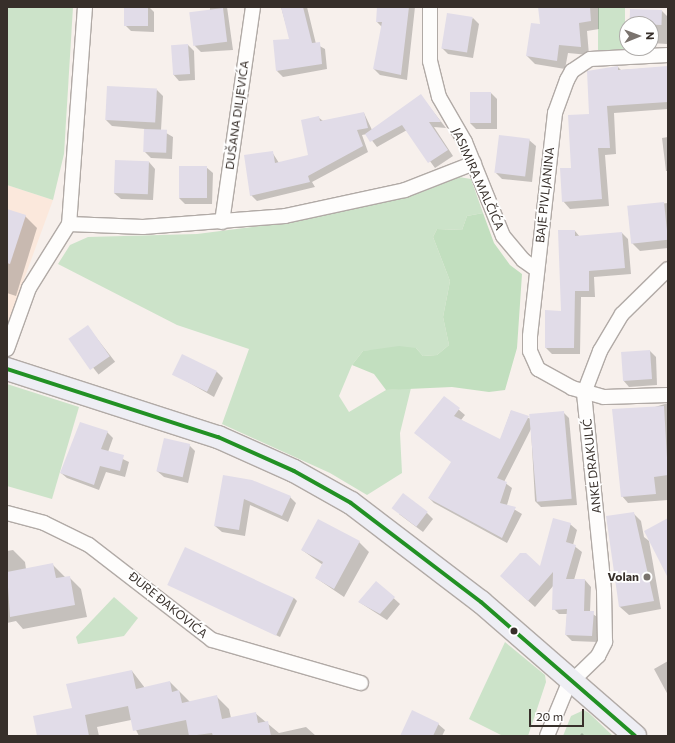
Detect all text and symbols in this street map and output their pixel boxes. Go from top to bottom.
north arrow [619,16,659,56]
text: N [644,32,657,40]
street label: DUŠANA DILJEVIĆA [222,59,252,171]
street label: JASIMIRA MALČIĆA [449,126,507,232]
street label: BAJE PIVLJANINA [533,146,557,244]
street label: ANKE DRAKULIĆ [580,418,604,514]
street label: ĐURE ĐAKOVIĆA [126,569,210,641]
place label: Volan [608,570,639,584]
marker: Volan [642,572,652,582]
unlabelled marker [509,626,519,636]
scale bar [531,701,586,727]
text: 20 m [536,709,563,723]

